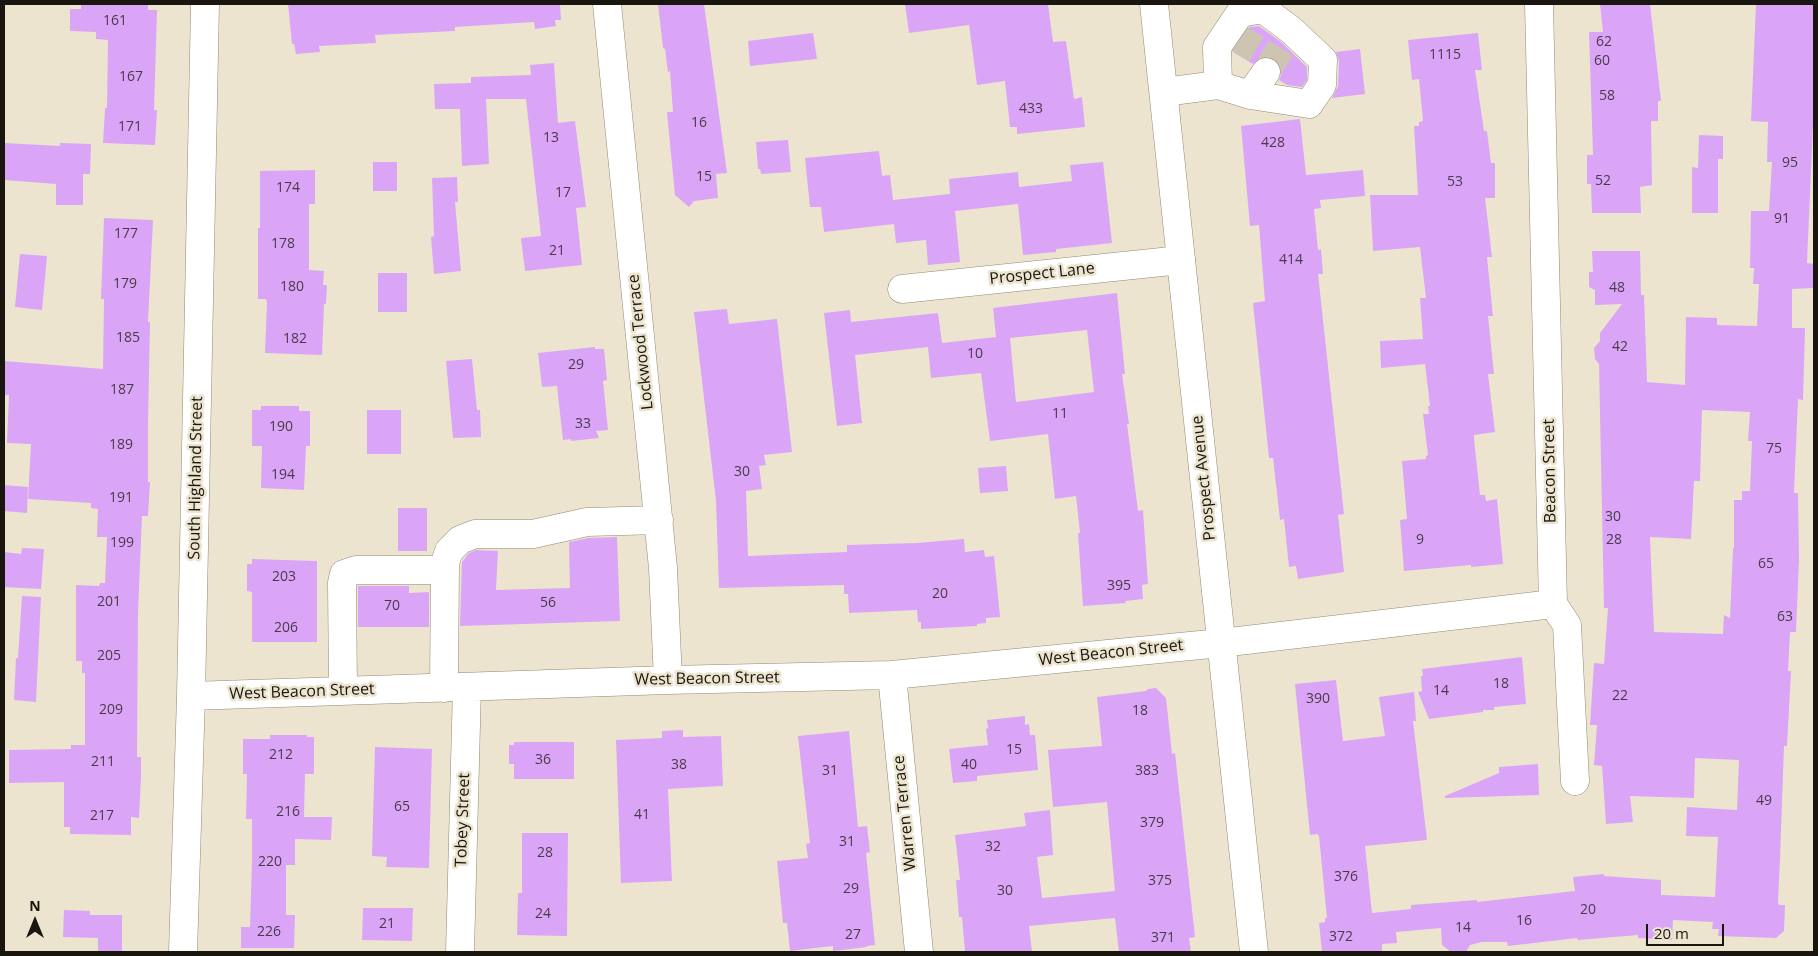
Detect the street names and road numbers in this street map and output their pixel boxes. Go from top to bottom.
street label: Prospect Lane [988,259,1096,289]
street label: Lockwood Terrace [624,273,658,411]
street label: South Highland Street [185,396,207,560]
street label: Prospect Avenue [1188,415,1220,541]
street label: Beacon Street [1539,419,1561,523]
street label: West Beacon Street [1038,636,1184,670]
street label: West Beacon Street [634,668,780,690]
street label: West Beacon Street [229,680,375,704]
street label: Warren Terrace [889,754,921,872]
street label: Tobey Street [452,773,474,867]

